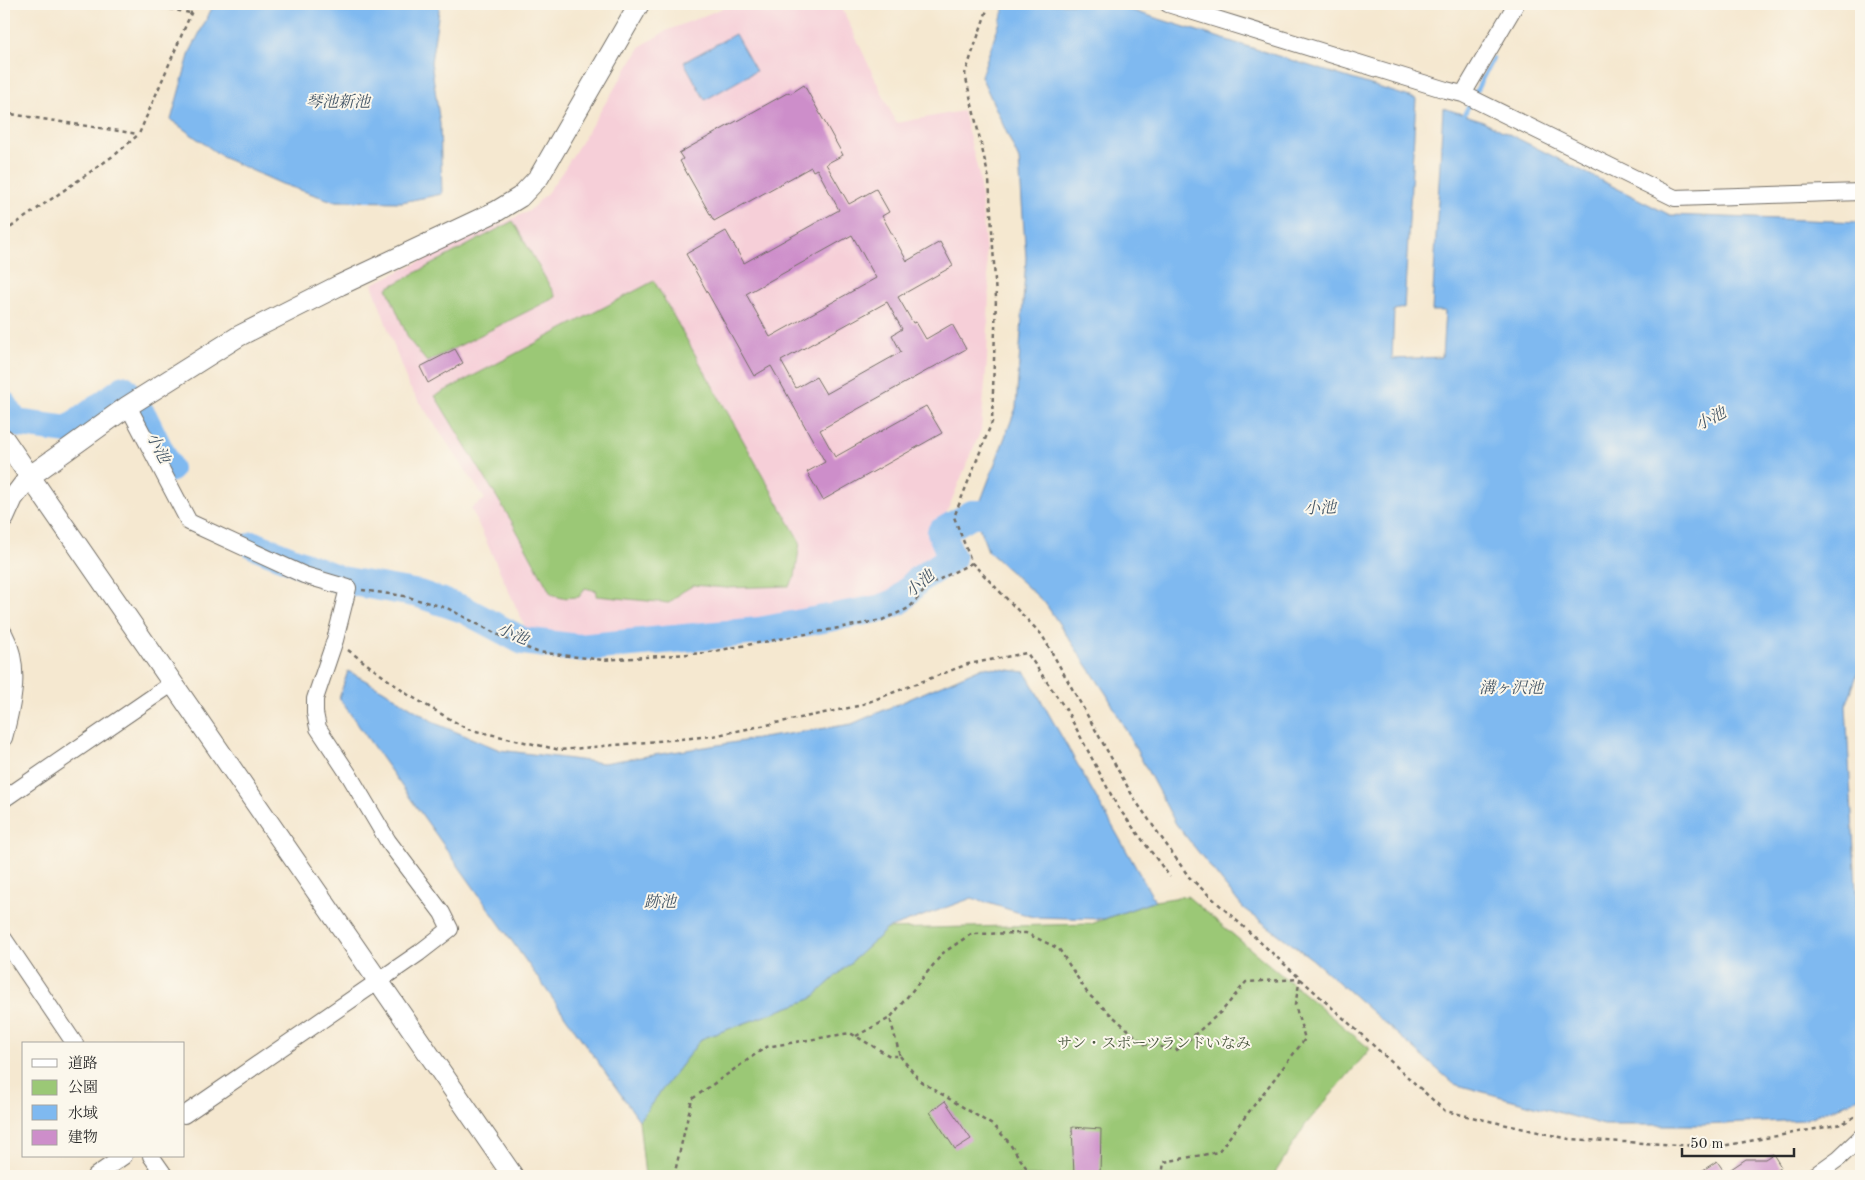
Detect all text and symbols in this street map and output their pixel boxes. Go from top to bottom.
water label: 琴池新池 [306,93,372,111]
water label: 小池 [1692,403,1731,434]
water label: 小池 [143,429,174,468]
water label: 小池 [1304,498,1338,518]
water label: 小池 [902,565,939,601]
water label: 小池 [494,619,533,649]
water label: 溝ヶ沢池 [1479,679,1545,697]
water label: 跡池 [644,893,678,911]
park label: サン・スポーツランドいなみ [1057,1036,1251,1052]
legend [22,1042,185,1158]
text: 道路 [68,1055,98,1072]
text: 公園 [68,1079,98,1096]
text: 水域 [68,1105,98,1122]
scale bar [1682,1125,1795,1157]
text: 建物 [68,1129,98,1146]
text: 50 m [1690,1137,1724,1152]

